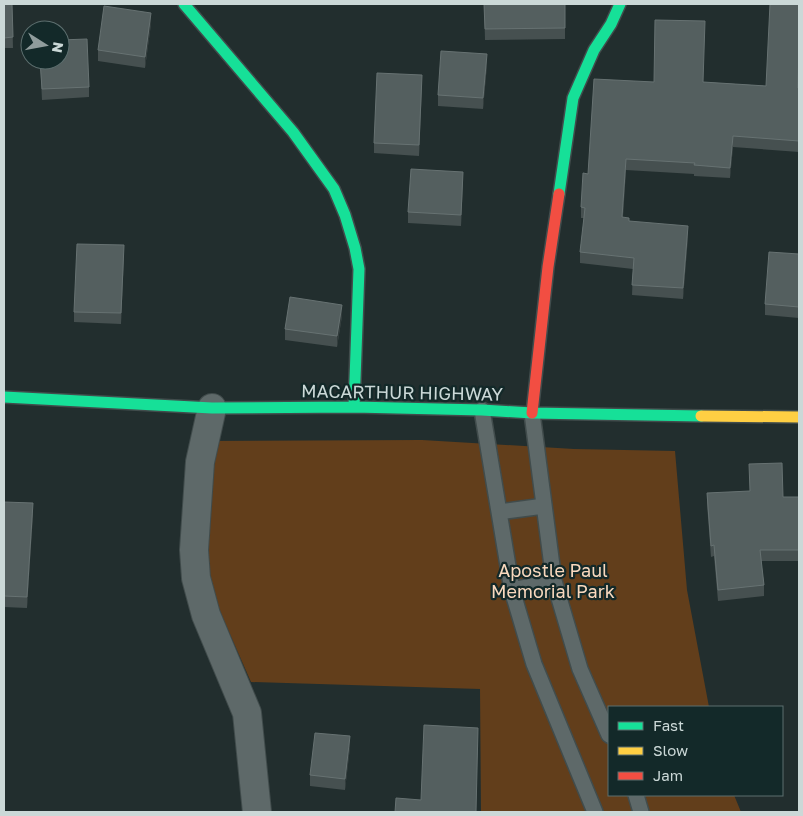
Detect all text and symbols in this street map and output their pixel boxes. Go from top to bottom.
north arrow [20,20,70,70]
text: N [49,41,68,54]
street label: MACARTHUR HIGHWAY [301,379,503,405]
park label: Apostle Paul Memorial Park [491,559,615,602]
legend [608,706,783,796]
text: Fast [653,716,684,734]
text: Slow [653,741,688,759]
text: Jam [653,766,683,784]

